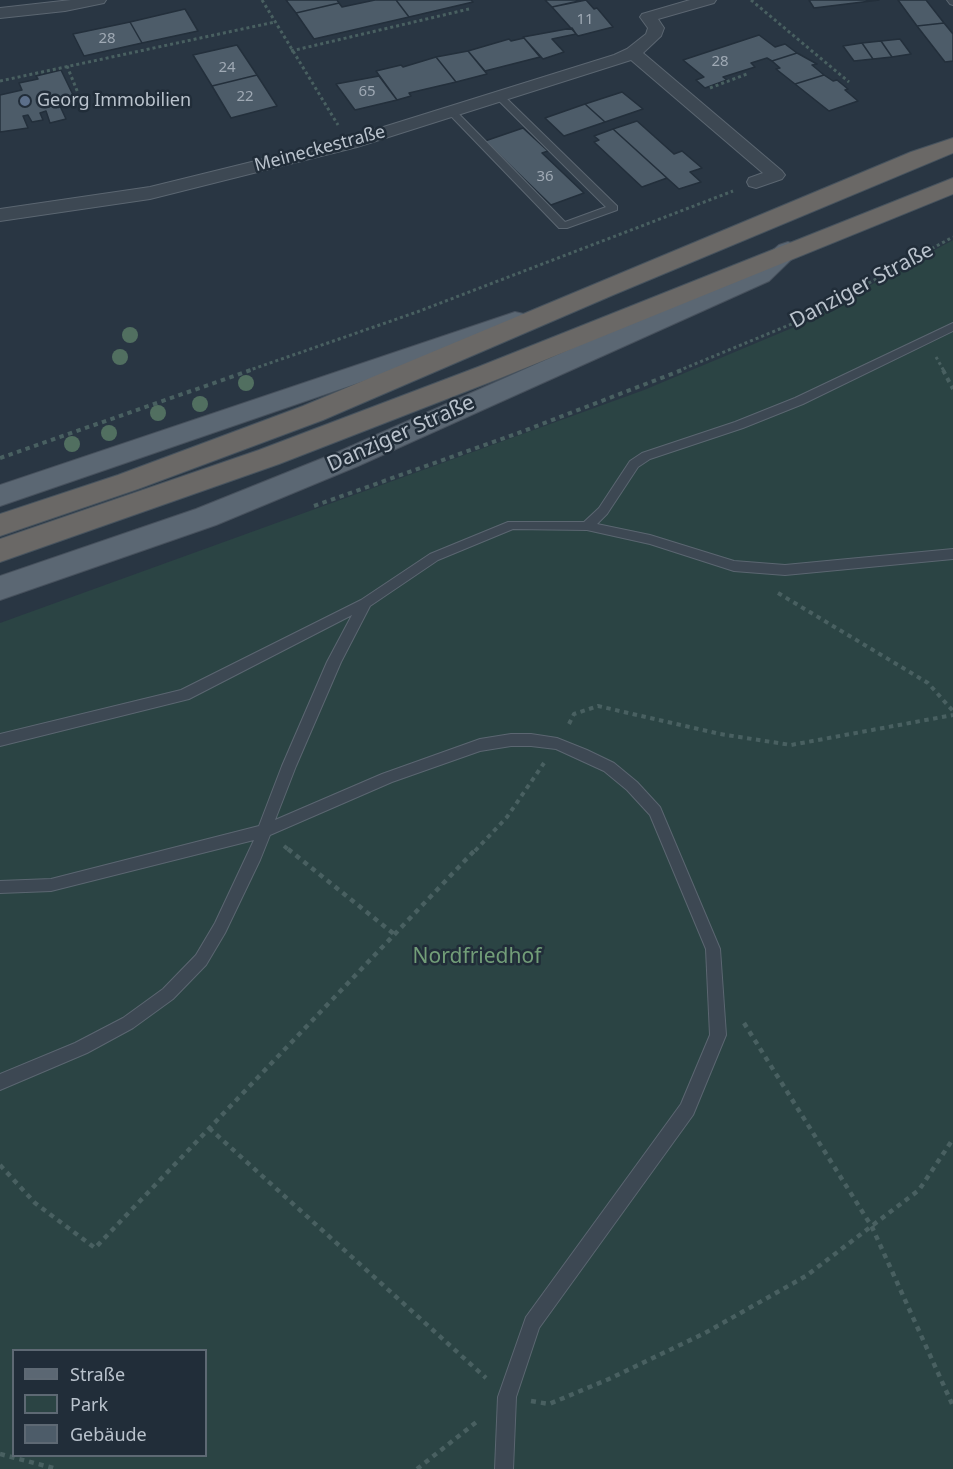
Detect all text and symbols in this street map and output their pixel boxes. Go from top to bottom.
house number: 11 [576,11,594,29]
house number: 28 [98,30,116,48]
house number: 28 [711,53,729,71]
house number: 24 [218,59,236,77]
house number: 65 [358,83,376,101]
house number: 22 [236,88,254,106]
place label: Georg Immobilien [37,90,191,112]
marker: Georg Immobilien [18,94,32,108]
street label: Meineckestraße [252,121,388,177]
house number: 36 [536,168,554,186]
street label: Danziger Straße [786,238,938,334]
street label: Danziger Straße [323,390,479,478]
park label: Nordfriedhof [413,944,541,970]
legend [12,1349,207,1457]
text: Straße [70,1362,125,1386]
text: Park [70,1392,108,1416]
text: Gebäude [70,1422,147,1446]

